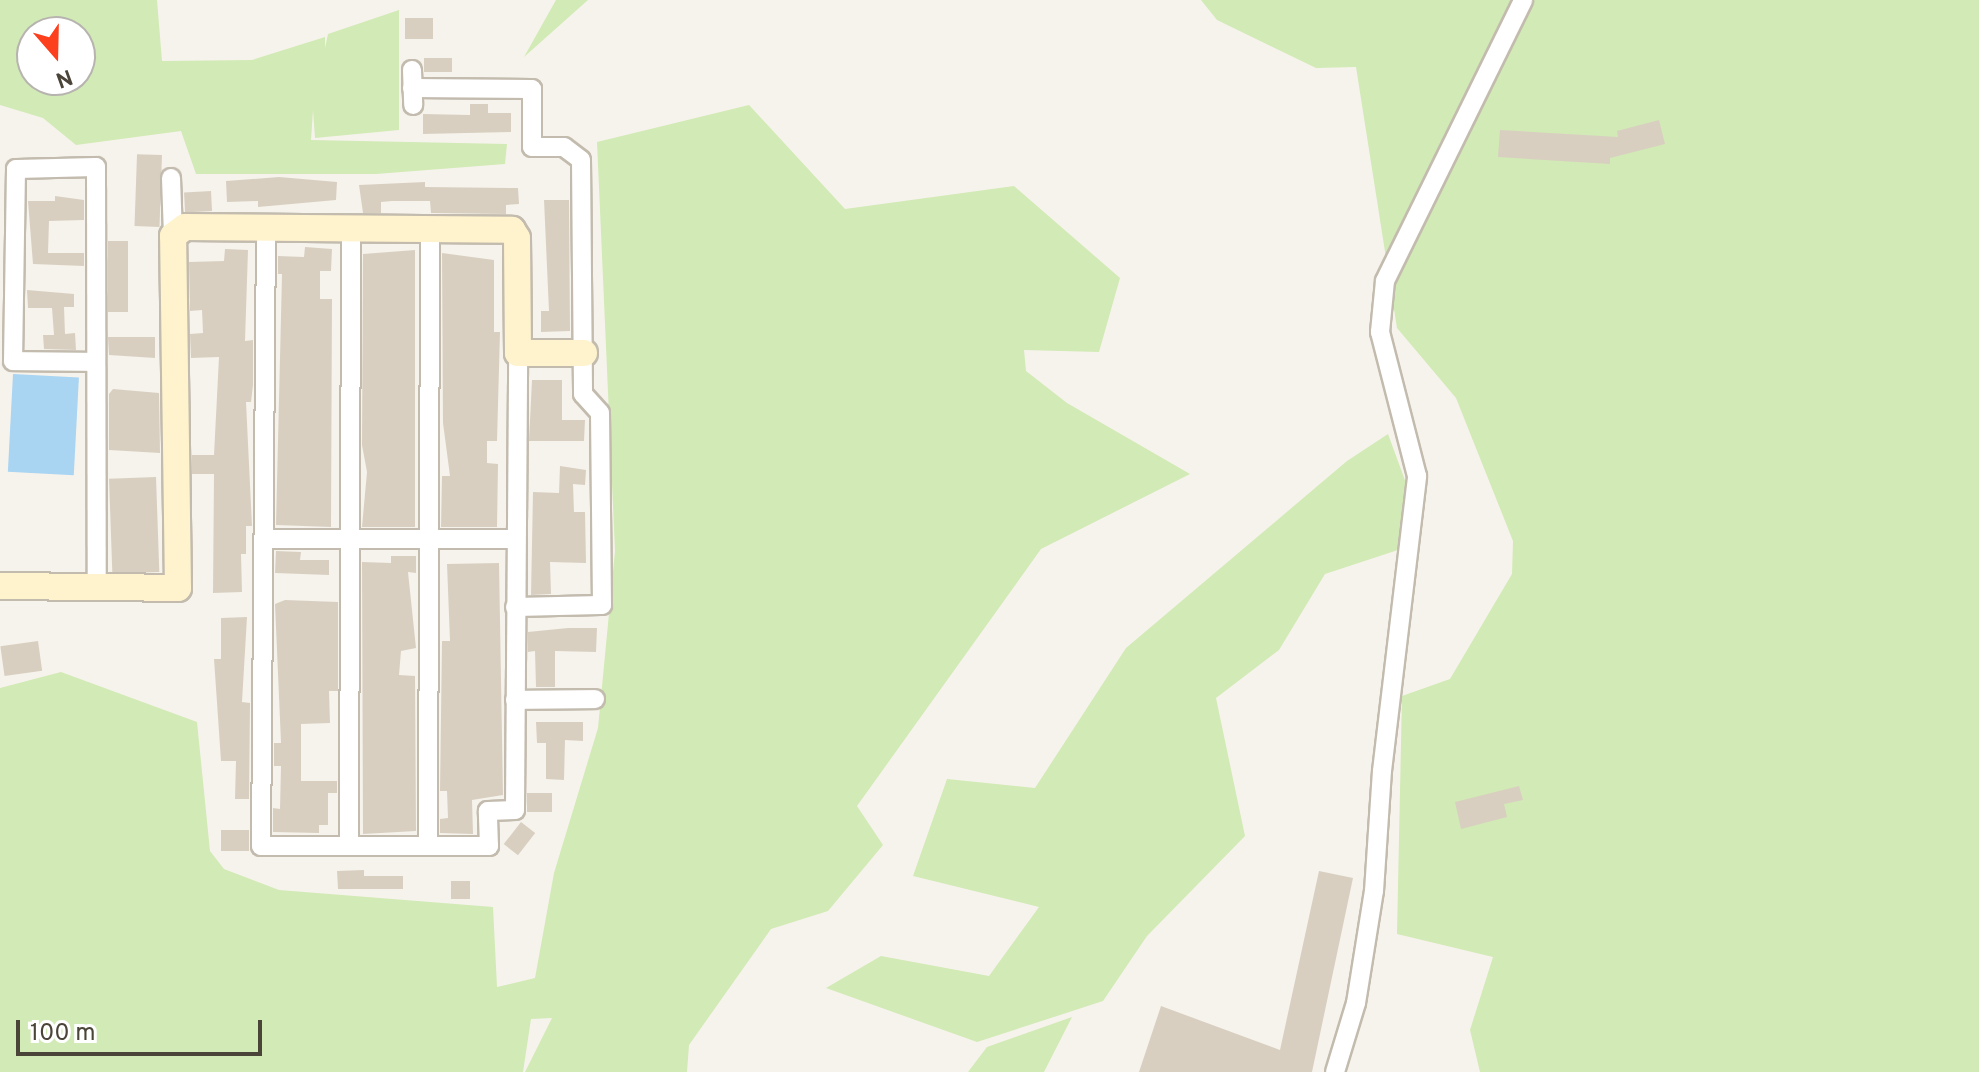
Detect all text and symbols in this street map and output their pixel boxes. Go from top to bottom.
north arrow [16,16,96,96]
text: N [52,62,76,93]
scale bar [20,1004,266,1054]
text: 100 m [30,1019,96,1049]

